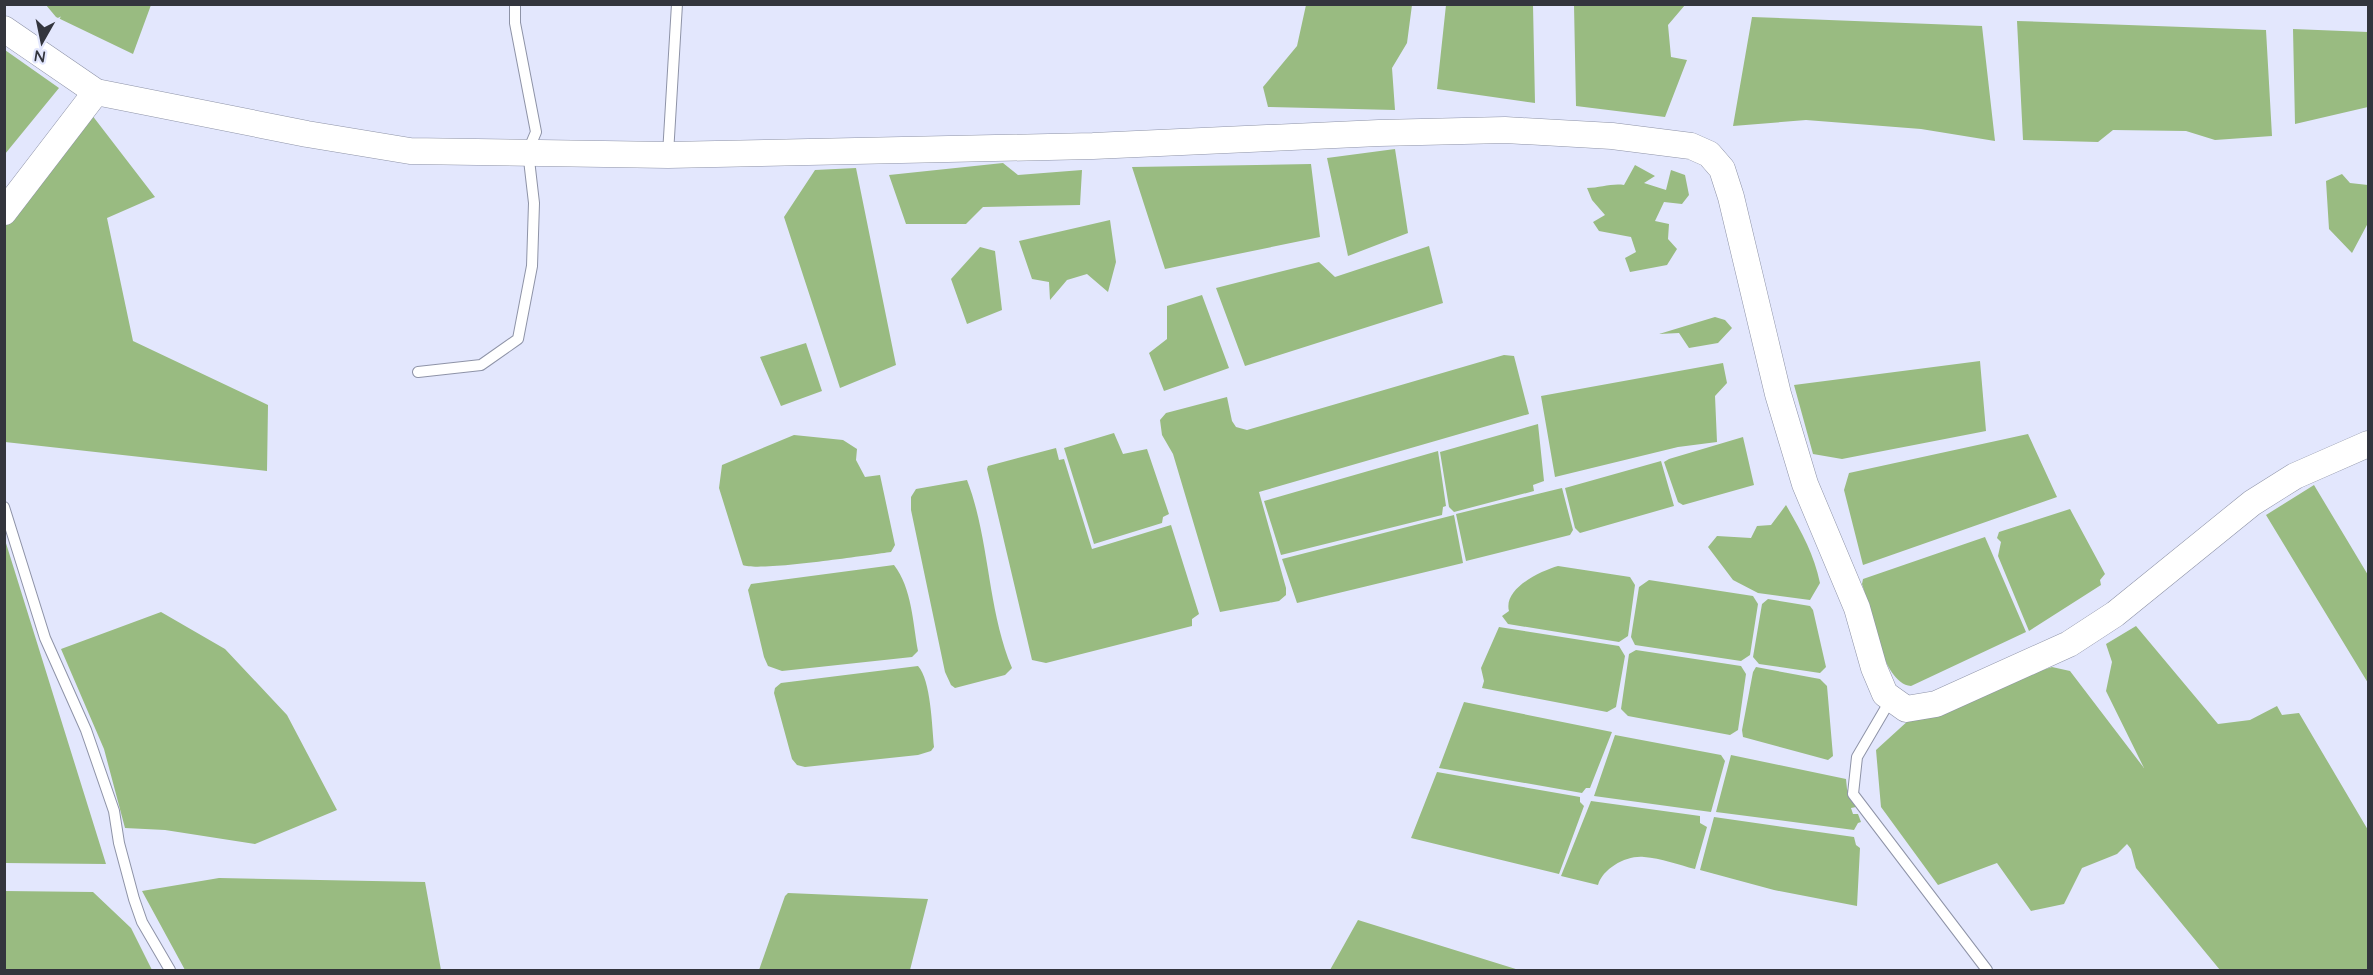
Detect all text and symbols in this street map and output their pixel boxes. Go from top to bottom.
north arrow [12,12,72,72]
text: N [32,46,47,68]

